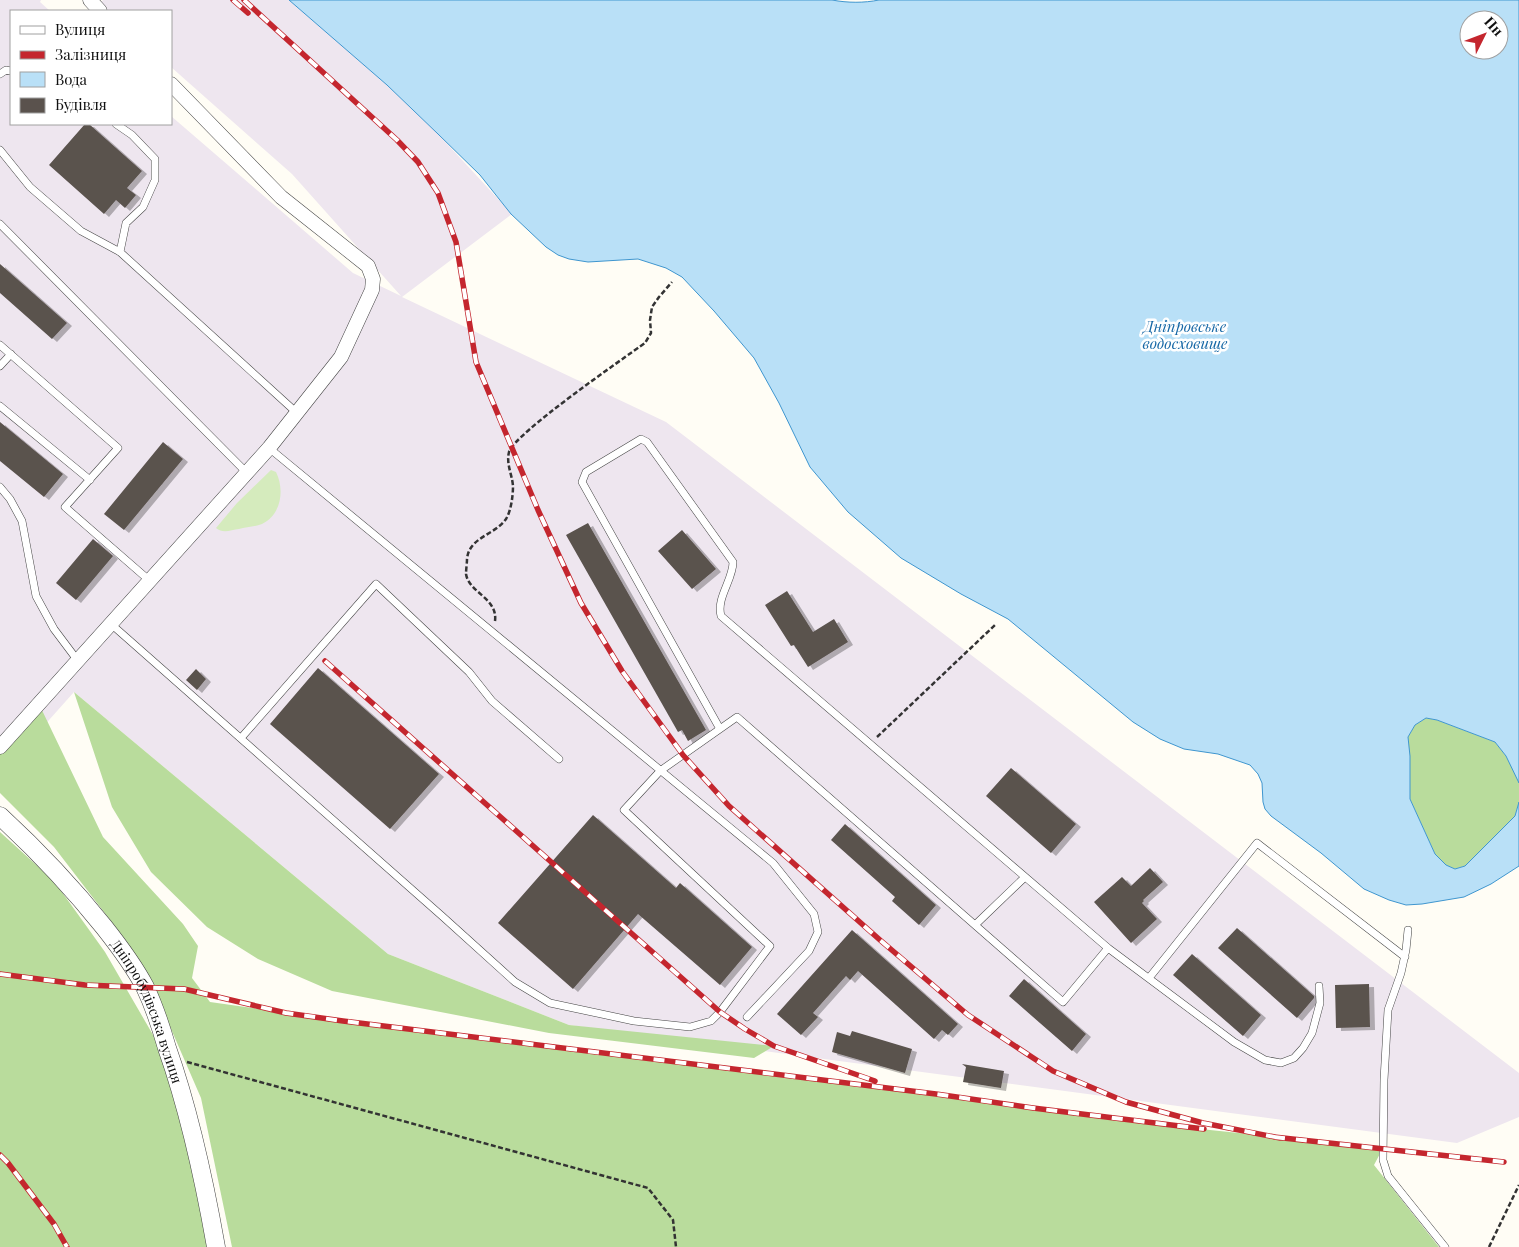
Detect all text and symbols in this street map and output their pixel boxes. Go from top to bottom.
legend [10,10,172,125]
north arrow [1459,10,1509,60]
text: Пн [1480,12,1508,40]
text: Вулиця [55,19,105,39]
text: Залізниця [55,44,126,64]
text: Вода [55,69,88,89]
text: Будівля [55,94,107,114]
water label: Дніпровське водосховище [1141,316,1228,353]
street label: Дніпробудівська вулиця [107,935,188,1086]

